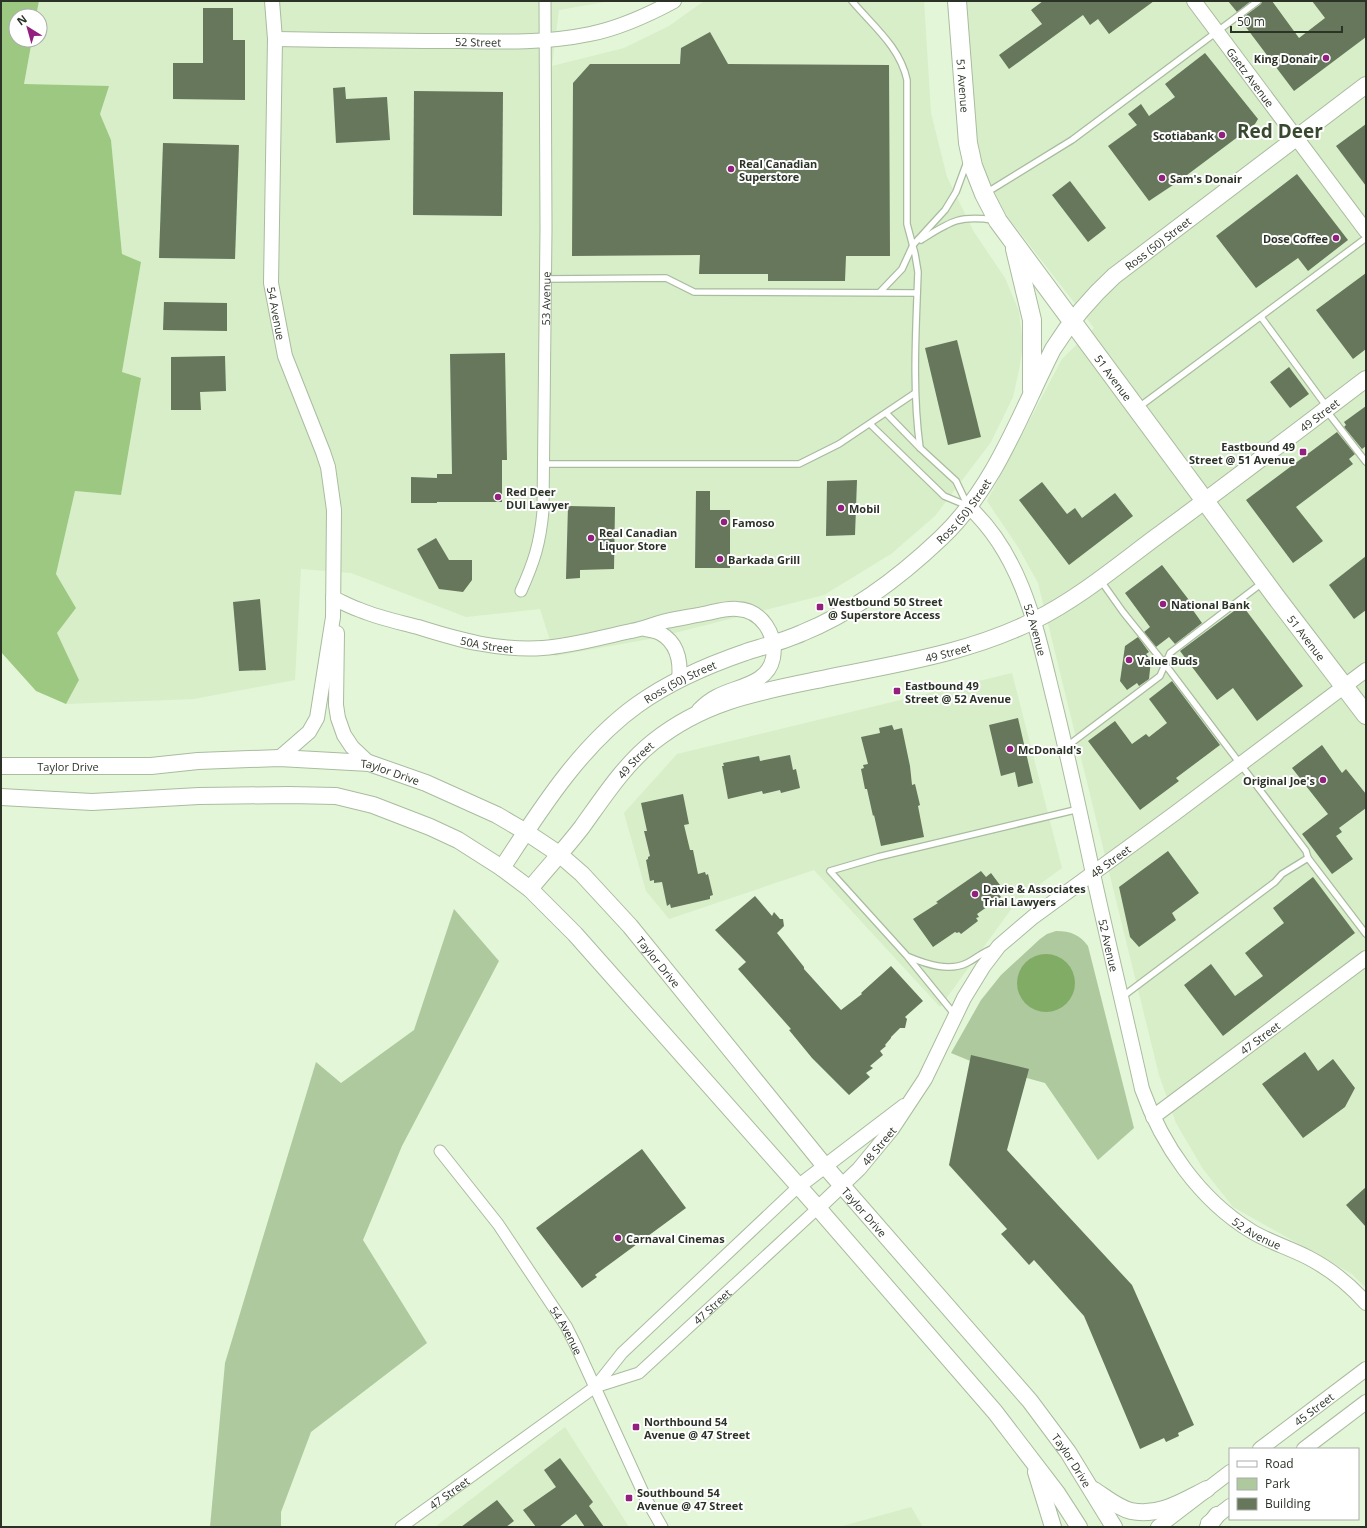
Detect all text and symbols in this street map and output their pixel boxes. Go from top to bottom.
north arrow [8,8,48,48]
scale bar [1231,8,1342,34]
text: N [14,11,30,28]
text: 50 m [1237,13,1265,30]
street label: 52 Street [455,33,501,49]
street label: Gaetz Avenue [1224,44,1278,110]
place label: King Donair [1254,51,1318,66]
marker: King Donair [1321,53,1331,63]
street label: 51 Avenue [954,58,973,113]
district label: Red Deer [1237,118,1323,144]
place label: Scotiabank [1153,128,1214,143]
marker: Scotiabank [1217,130,1227,140]
place label: Real Canadian Superstore [739,156,817,184]
marker: Real Canadian Superstore [726,164,736,174]
place label: Sam's Donair [1170,171,1242,186]
marker: Sam's Donair [1157,173,1167,183]
street label: Ross (50) Street [1121,213,1194,273]
place label: Dose Coffee [1263,231,1329,246]
marker: Dose Coffee [1331,233,1341,243]
street label: 53 Avenue [537,271,553,325]
street label: 54 Avenue [264,285,289,341]
street label: 51 Avenue [1092,351,1136,404]
street label: 49 Street [1296,395,1342,435]
place label: Eastbound 49 Street @ 51 Avenue [1189,439,1295,467]
marker: Eastbound 49 Street @ 51 Avenue [1298,447,1308,457]
street label: Ross (50) Street [932,476,994,547]
place label: Red Deer DUI Lawyer [506,484,569,512]
marker: Red Deer DUI Lawyer [493,492,503,502]
place label: Mobil [849,501,880,516]
marker: Mobil [836,503,846,513]
place label: Famoso [732,515,775,530]
marker: Famoso [719,517,729,527]
place label: Real Canadian Liquor Store [599,525,677,553]
marker: Real Canadian Liquor Store [586,533,596,543]
place label: Barkada Grill [728,552,800,567]
marker: Barkada Grill [715,554,725,564]
place label: Westbound 50 Street @ Superstore Access [828,594,943,622]
place label: National Bank [1171,597,1250,612]
marker: National Bank [1158,599,1168,609]
street label: 52 Avenue [1021,601,1050,657]
marker: Westbound 50 Street @ Superstore Access [815,602,825,612]
street label: 51 Avenue [1285,612,1329,663]
street label: 50A Street [459,632,514,655]
street label: 49 Street [924,639,972,665]
place label: Value Buds [1137,653,1198,668]
marker: Value Buds [1124,655,1134,665]
street label: Ross (50) Street [641,656,718,706]
place label: Eastbound 49 Street @ 52 Avenue [905,678,1011,706]
marker: Eastbound 49 Street @ 52 Avenue [892,686,902,696]
street label: 49 Street [613,737,656,781]
place label: McDonald's [1018,742,1082,757]
marker: McDonald's [1005,744,1015,754]
street label: Taylor Drive [360,755,422,788]
street label: Taylor Drive [37,759,99,774]
place label: Original Joe's [1243,773,1316,788]
marker: Original Joe's [1318,775,1328,785]
street label: 48 Street [1087,841,1133,880]
place label: Davie & Associates Trial Lawyers [983,881,1086,909]
marker: Davie & Associates Trial Lawyers [970,889,980,899]
street label: 52 Avenue [1096,917,1122,973]
street label: Taylor Drive [634,933,684,990]
street label: 47 Street [1237,1018,1283,1057]
street label: 48 Street [858,1123,899,1168]
street label: Taylor Drive [839,1184,891,1240]
street label: 52 Avenue [1229,1213,1284,1252]
place label: Carnaval Cinemas [626,1231,725,1246]
marker: Carnaval Cinemas [613,1233,623,1243]
street label: 47 Street [690,1285,734,1327]
street label: 54 Avenue [547,1303,587,1357]
street label: 45 Street [1291,1389,1337,1429]
place label: Northbound 54 Avenue @ 47 Street [644,1414,750,1442]
marker: Northbound 54 Avenue @ 47 Street [631,1422,641,1432]
street label: Taylor Drive [1049,1430,1095,1490]
legend [1229,1448,1359,1520]
text: Road [1265,1455,1294,1472]
street label: 47 Street [426,1473,472,1512]
text: Park [1265,1475,1291,1492]
place label: Southbound 54 Avenue @ 47 Street [637,1485,743,1513]
marker: Southbound 54 Avenue @ 47 Street [624,1493,634,1503]
text: Building [1265,1495,1311,1512]

